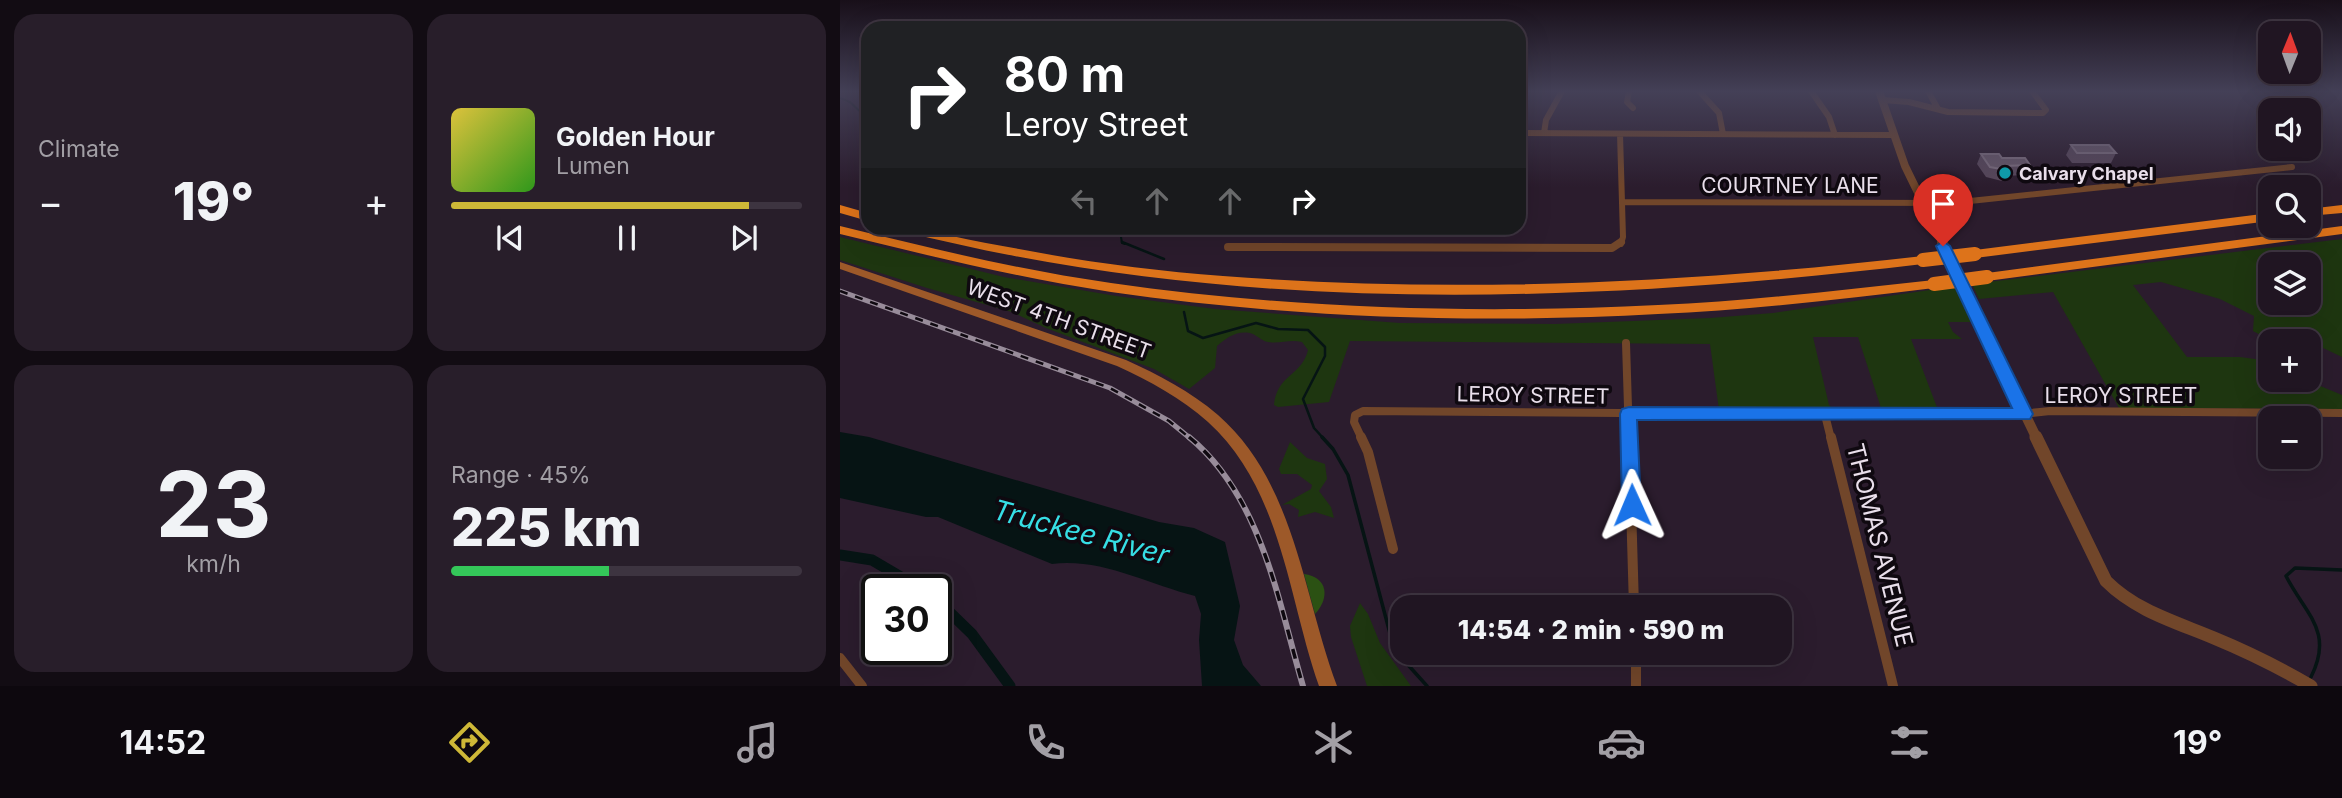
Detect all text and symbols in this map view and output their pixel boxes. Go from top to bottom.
north arrow [2258,21,2320,84]
map controls [2258,21,2321,469]
text: 80 m [1004,45,1125,104]
icon: right [889,49,980,140]
button: sound [2258,98,2321,161]
text: Leroy Street [1004,105,1188,144]
text: Golden Hour [556,121,715,152]
text: Climate [38,135,120,163]
text: Lumen [556,152,630,180]
place label: Calvary Chapel [2019,163,2154,184]
marker: Calvary Chapel [1997,165,2013,181]
text: 19° [173,170,254,233]
street label: COURTNEY LANE [1701,173,1879,198]
pin [1913,174,1973,246]
button: search [2258,175,2321,238]
text: − [38,179,63,225]
text: + [364,179,389,225]
icon: left [1065,182,1103,220]
icon: ahead [1138,182,1176,220]
icon: ahead [1211,182,1249,220]
icon: right [1284,182,1322,220]
icon: arrive [1924,185,1962,223]
icon: previous [491,219,529,257]
icon: pause [608,219,646,257]
icon: next [725,219,763,257]
button: layers [2258,252,2321,315]
street label: WEST 4TH STREET [963,274,1155,364]
button: + [2258,329,2321,392]
street label: LEROY STREET [1456,381,1610,409]
street label: LEROY STREET [2045,383,2197,408]
button: − [2258,406,2321,469]
street label: THOMAS AVENUE [1841,440,1919,650]
text: 23 [155,449,272,559]
text: Range · 45% [451,461,591,489]
position arrow [1595,468,1669,542]
water label: Truckee River [989,492,1174,572]
text: 225 km [451,496,642,559]
text: km/h [186,550,241,578]
speed limit sign: 30 [861,574,952,665]
text: 14:54 · 2 min · 590 m [1458,614,1724,645]
icon: directions [445,718,494,767]
icon: music [733,718,782,767]
icon: phone [1021,718,1070,767]
icon: climate [1309,718,1358,767]
icon: car [1597,718,1646,767]
icon: filters [1885,718,1934,767]
text: 14:52 [119,723,206,762]
text: 19° [2173,723,2222,762]

